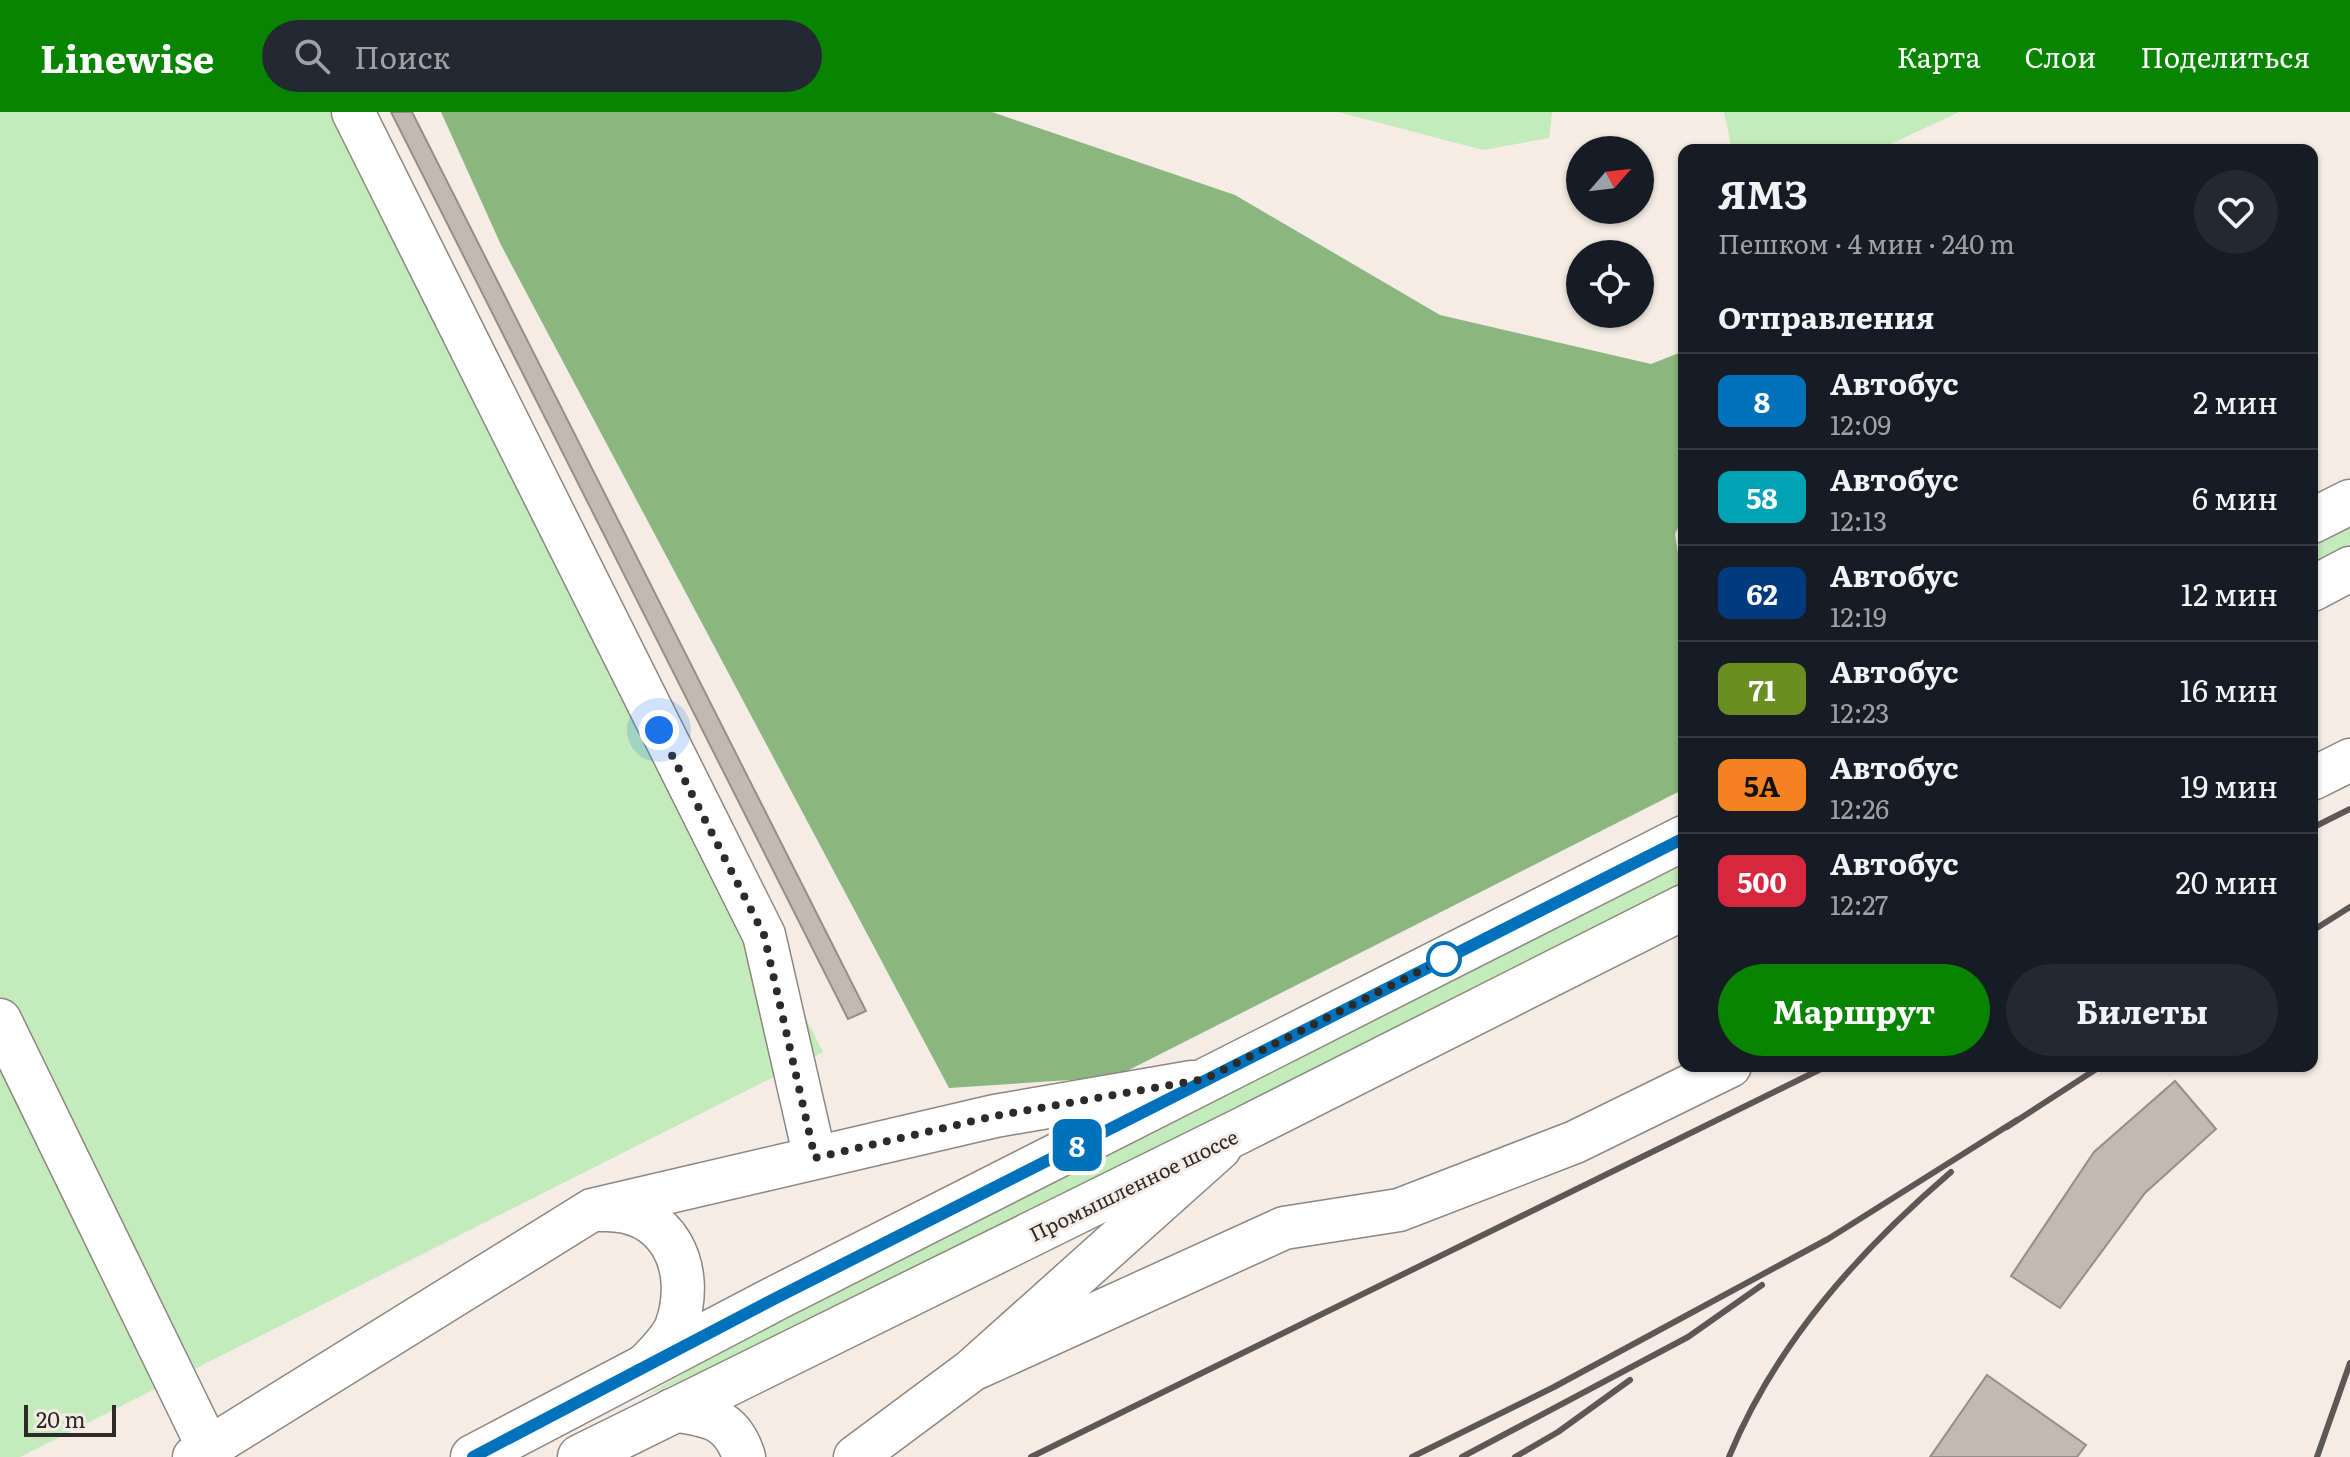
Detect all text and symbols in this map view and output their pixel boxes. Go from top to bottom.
search box [262,20,822,92]
text: Linewise [40,28,214,85]
icon: search [290,34,334,78]
text: Поиск [354,34,450,78]
text: Карта [1897,35,1981,77]
text: Слои [2025,35,2096,77]
text: Поделиться [2140,35,2310,77]
north arrow [1566,136,1654,224]
map controls [1566,136,1654,328]
text: ЯМЗ [1718,164,1808,221]
button: heart [2194,170,2278,254]
text: Пешком · 4 мин · 240 m [1718,223,2015,262]
button: locate [1566,240,1654,328]
text: Отправления [1718,294,1934,338]
text: Автобус [1830,360,1959,404]
text: 2 мин [2193,379,2278,423]
text: 8 [1754,380,1770,422]
text: 12:09 [1830,404,1891,443]
text: Автобус [1830,456,1959,500]
text: 6 мин [2192,475,2278,519]
text: 58 [1746,476,1778,518]
text: 12:13 [1830,500,1887,539]
text: Автобус [1830,552,1959,596]
text: 12 мин [2181,571,2278,615]
text: 62 [1746,572,1778,614]
text: 12:19 [1830,596,1887,635]
text: Автобус [1830,648,1959,692]
text: 16 мин [2180,667,2278,711]
text: 71 [1748,668,1776,710]
text: 12:23 [1830,692,1889,731]
your location [639,710,679,750]
text: Автобус [1830,744,1959,788]
text: 19 мин [2180,763,2278,807]
text: 5А [1744,764,1780,806]
text: 12:26 [1830,788,1889,827]
text: Автобус [1830,840,1959,884]
text: 20 мин [2176,859,2278,903]
text: 500 [1737,860,1787,902]
text: 12:27 [1830,884,1888,923]
unlabelled marker [1427,942,1461,976]
button: Маршрут [1718,964,1990,1056]
button: Билеты [2006,964,2278,1056]
line badge: 8 [1051,1119,1103,1171]
street label: Промышленное шоссе [1024,1120,1242,1248]
text: 8 [1069,1124,1085,1166]
scale bar [24,1401,116,1437]
text: 20 m [36,1402,86,1435]

